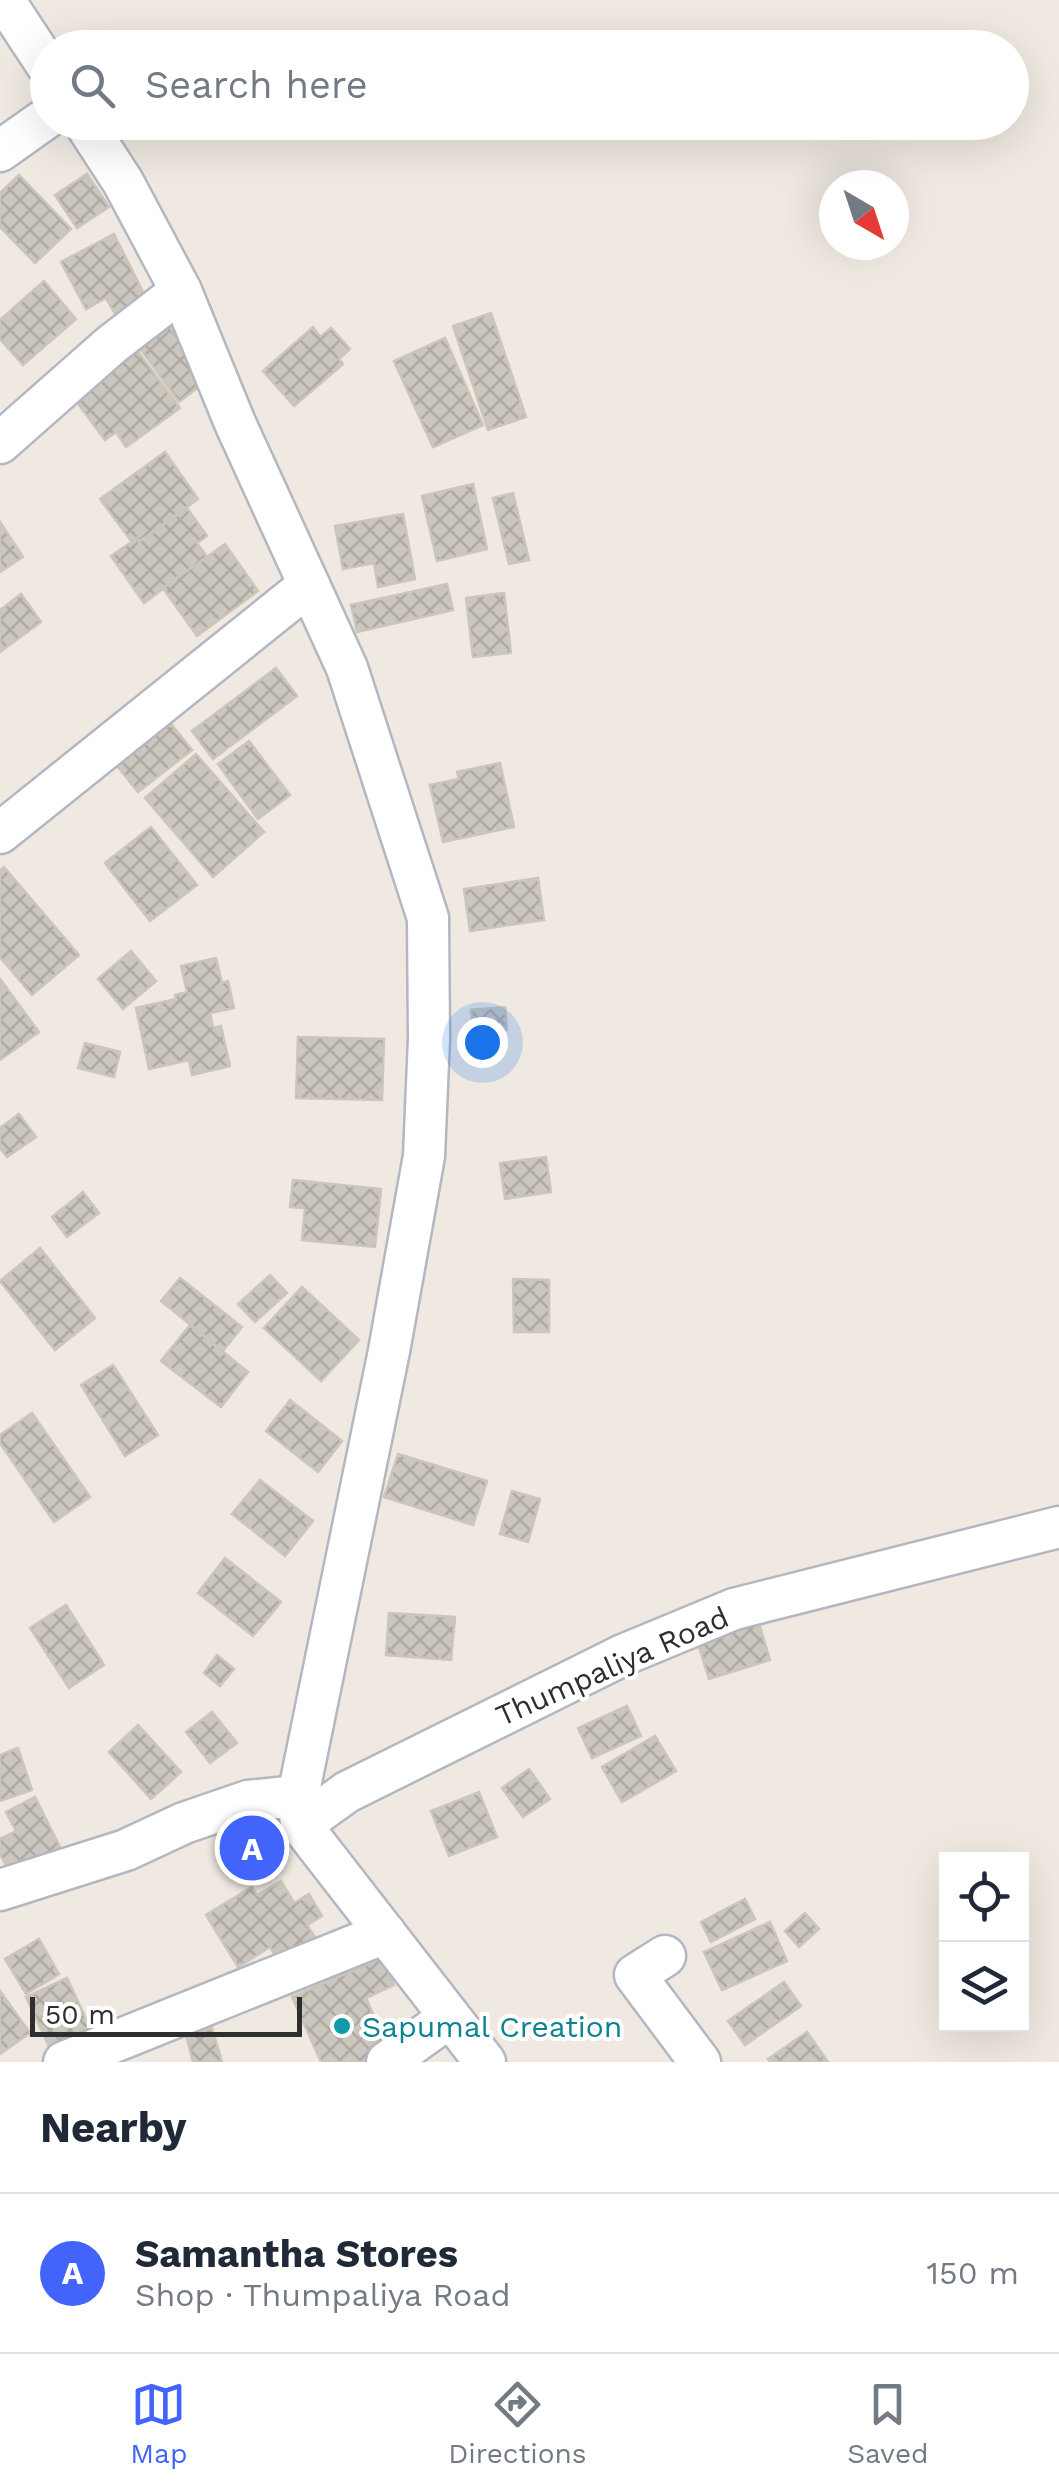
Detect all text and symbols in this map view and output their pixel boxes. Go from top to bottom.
search box [30,30,1029,140]
icon: search [65,58,120,113]
text: Search here [145,63,368,107]
north arrow [819,170,909,260]
your location [457,1017,508,1068]
street label: Thumpaliya Road [490,1599,734,1733]
pin: A [220,1810,284,1886]
map controls [939,1852,1029,2032]
button: locate [939,1852,1029,1942]
button: layers [939,1942,1029,2032]
scale bar [30,1992,302,2036]
text: 50 m [45,1998,115,2031]
place label: Sapumal Creation [362,2009,622,2044]
marker: Sapumal Creation [331,2015,353,2037]
text: Nearby [40,2103,187,2152]
text: Samantha Stores [135,2232,458,2276]
text: A [62,2254,83,2292]
text: 150 m [927,2254,1019,2292]
text: Shop · Thumpaliya Road [135,2276,511,2314]
tab: Map [130,2377,188,2470]
tab: Directions [448,2377,587,2470]
tab: Saved [847,2377,929,2470]

